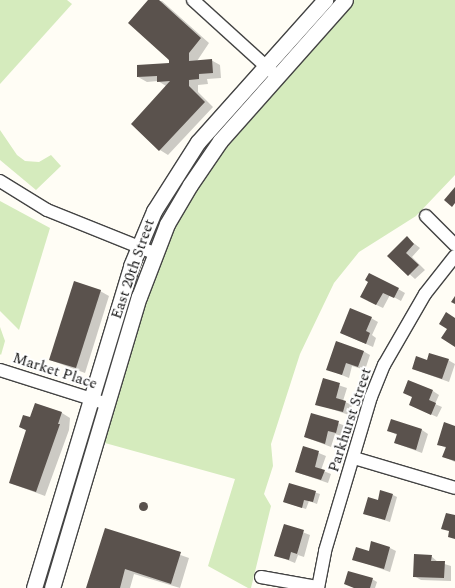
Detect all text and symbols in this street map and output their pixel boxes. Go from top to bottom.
street label: East 20th Street [107,217,159,321]
street label: Market Place [10,349,100,393]
street label: Parkhurst Street [325,366,375,474]

